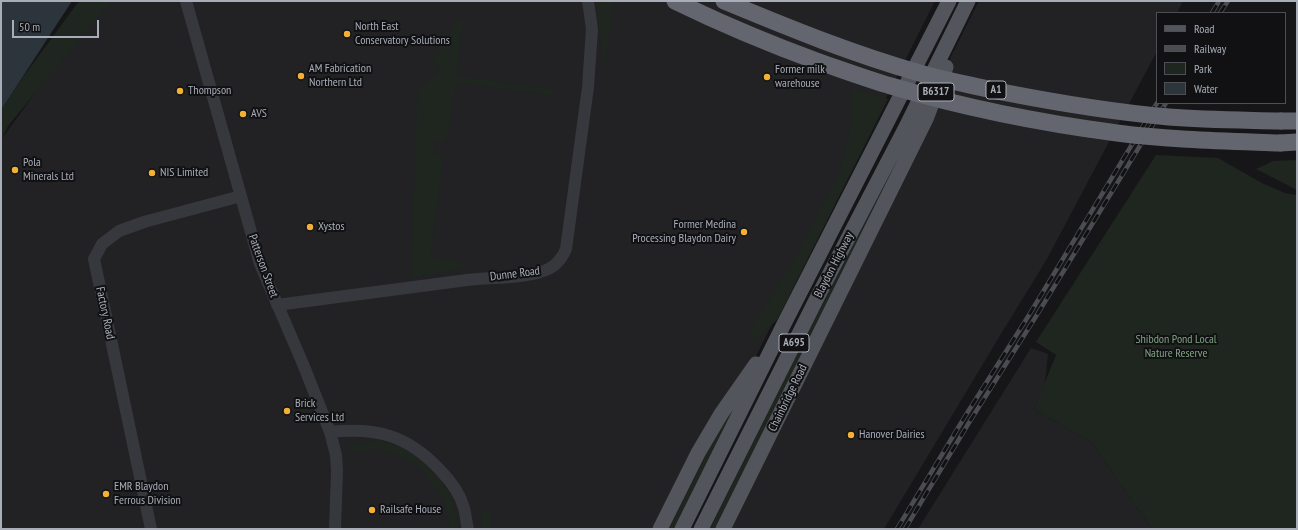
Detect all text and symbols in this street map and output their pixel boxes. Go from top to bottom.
scale bar [14,12,101,38]
legend [1156,12,1286,104]
text: 50 m [19,19,40,34]
place label: North East Conservatory Solutions [355,20,450,48]
text: Road [1194,21,1214,36]
marker: North East Conservatory Solutions [342,29,352,39]
text: Railway [1194,41,1226,56]
text: Park [1194,61,1212,76]
place label: AM Fabrication Northern Ltd [309,62,371,90]
place label: Former milk warehouse [775,63,825,91]
marker: AM Fabrication Northern Ltd [296,71,306,81]
marker: Former milk warehouse [762,72,772,82]
road number: A1 [986,81,1006,99]
text: Water [1194,81,1218,96]
road number: B6317 [918,83,954,101]
place label: Thompson [188,84,231,98]
marker: Thompson [175,86,185,96]
place label: AVS [251,107,267,121]
marker: AVS [238,109,248,119]
place label: Pola Minerals Ltd [23,156,74,184]
marker: Pola Minerals Ltd [10,165,20,175]
place label: NIS Limited [160,166,208,180]
marker: NIS Limited [147,168,157,178]
place label: Former Medina Processing Blaydon Dairy [632,218,736,246]
place label: Xystos [318,220,344,234]
marker: Xystos [305,222,315,232]
marker: Former Medina Processing Blaydon Dairy [739,227,749,237]
street label: Blaydon Highway [811,230,857,300]
street label: Patterson Street [245,232,281,300]
street label: Dunne Road [489,264,541,284]
street label: Factory Road [92,285,118,341]
park label: Shibdon Pond Local Nature Reserve [1135,333,1217,361]
road number: A695 [779,334,809,352]
street label: Chainbridge Road [766,362,810,434]
place label: Brick Services Ltd [295,397,344,425]
marker: Brick Services Ltd [282,406,292,416]
place label: Hanover Dairies [859,428,925,442]
marker: Hanover Dairies [846,430,856,440]
place label: EMR Blaydon Ferrous Division [114,480,181,508]
marker: EMR Blaydon Ferrous Division [101,489,111,499]
place label: Railsafe House [380,503,441,517]
marker: Railsafe House [367,505,377,515]

